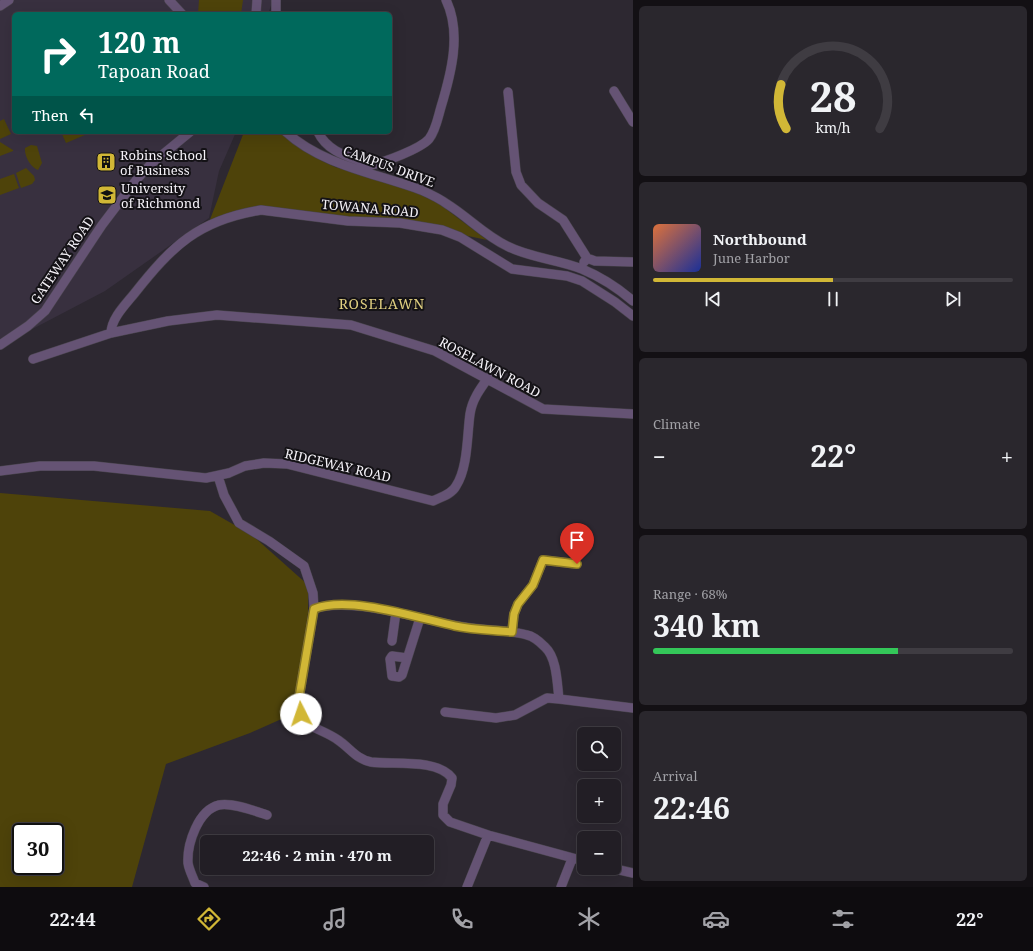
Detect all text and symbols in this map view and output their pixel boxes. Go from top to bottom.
text: 120 m [98,23,180,61]
icon: right [32,28,84,80]
text: Tapoan Road [98,59,210,83]
text: 28 [809,68,857,124]
icon: left [76,104,98,126]
text: Then [32,105,68,125]
text: km/h [815,118,851,137]
street label: CAMPUS DRIVE [341,141,437,191]
place label: Robins School of Business [120,146,207,179]
building icon: Robins School of Business [95,151,117,173]
place label: University of Richmond [121,179,200,212]
school or university icon: University of Richmond [96,184,118,206]
street label: TOWANA ROAD [321,195,419,221]
street label: GATEWAY ROAD [26,213,98,307]
text: Northbound [713,229,807,249]
text: June Harbor [713,249,790,267]
icon: previous [702,288,724,310]
icon: pause [822,288,844,310]
icon: next [942,288,964,310]
district label: ROSELAWN [339,294,425,313]
street label: ROSELAWN ROAD [436,333,544,401]
text: Climate [653,415,700,433]
text: 22° [810,435,856,476]
text: − [653,441,666,471]
text: + [1001,441,1013,471]
street label: RIDGEWAY ROAD [283,444,393,486]
pin [560,523,594,564]
icon: arrive [566,529,588,551]
text: Range · 68% [653,585,727,603]
text: 340 km [653,605,760,646]
position arrow [280,693,322,735]
map controls [577,727,621,875]
button: search [577,727,621,771]
text: Arrival [653,767,697,785]
button: + [577,779,621,823]
text: 22:46 [653,787,730,828]
speed limit sign: 30 [12,823,64,875]
button: − [577,831,621,875]
text: 22:46 · 2 min · 470 m [242,845,392,865]
icon: directions [195,905,223,933]
icon: music [321,905,349,933]
icon: phone [448,905,476,933]
icon: climate [575,905,603,933]
icon: car [702,905,730,933]
icon: filters [829,905,857,933]
text: 22:44 [49,907,96,931]
text: 22° [956,907,984,931]

